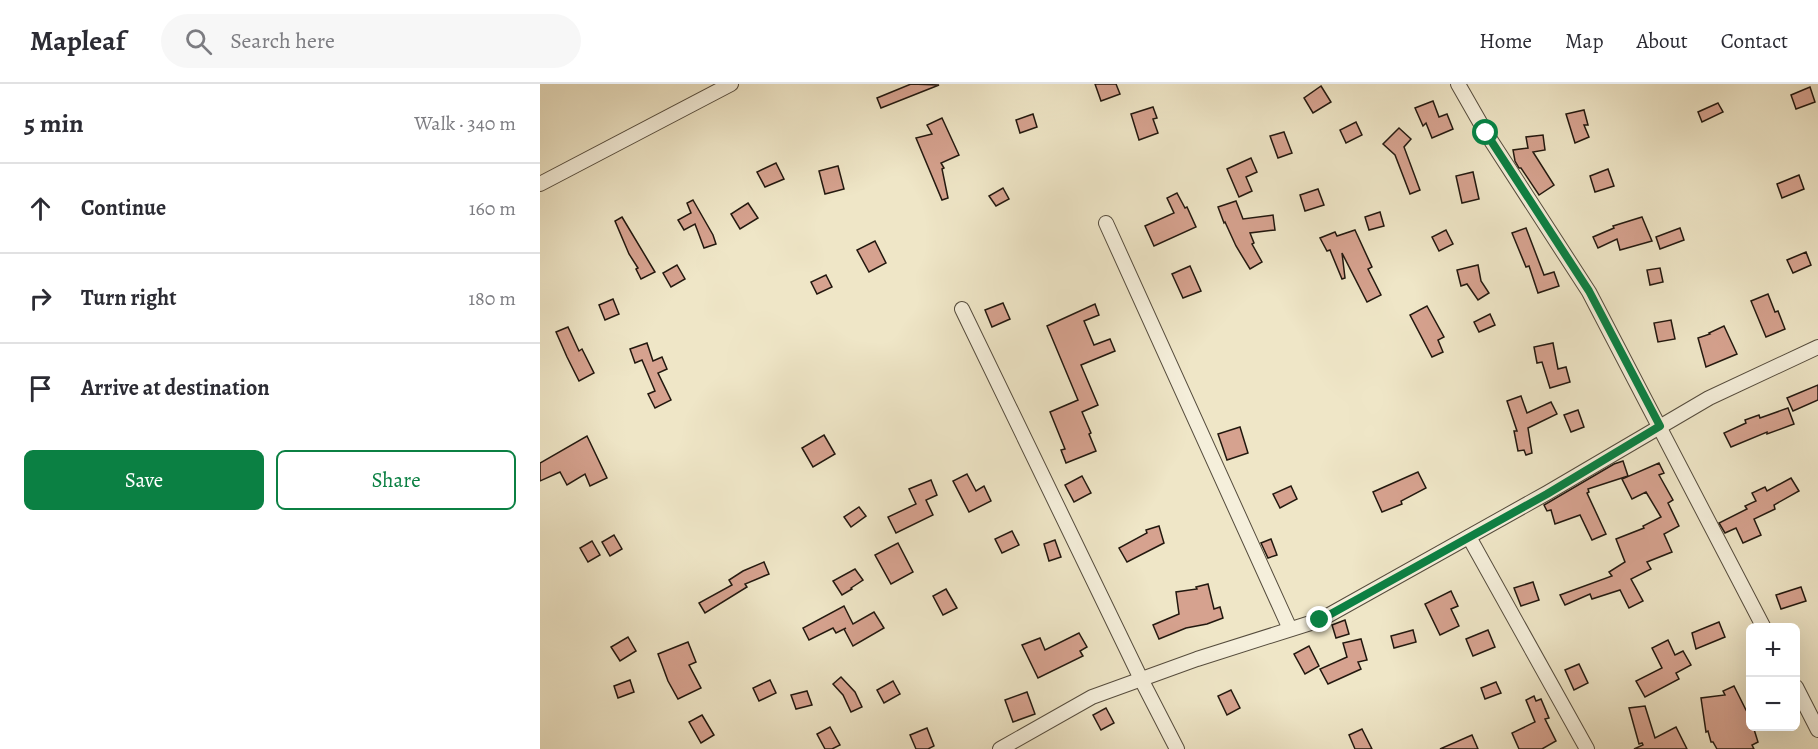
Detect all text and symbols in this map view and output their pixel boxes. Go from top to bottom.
search box [161,14,581,68]
text: Mapleaf [30,22,125,60]
icon: search [182,25,215,58]
text: Search here [230,26,335,56]
text: Home [1479,27,1532,55]
text: Map [1565,27,1603,55]
text: About [1636,27,1688,55]
text: Contact [1721,27,1788,55]
text: 5 min [24,106,84,141]
text: Walk · 340 m [414,110,516,137]
route start [1472,119,1498,145]
icon: ahead [24,192,57,225]
text: Continue [81,193,166,223]
text: 160 m [469,195,516,222]
icon: right [24,282,57,315]
text: Turn right [81,283,177,313]
text: 180 m [468,285,516,312]
icon: arrive [24,372,57,405]
text: Arrive at destination [81,373,270,403]
button: Save [24,450,264,510]
button: Share [276,450,516,510]
route end [1306,606,1332,632]
map controls [1746,623,1800,731]
button: + [1746,623,1800,677]
button: − [1746,677,1800,731]

